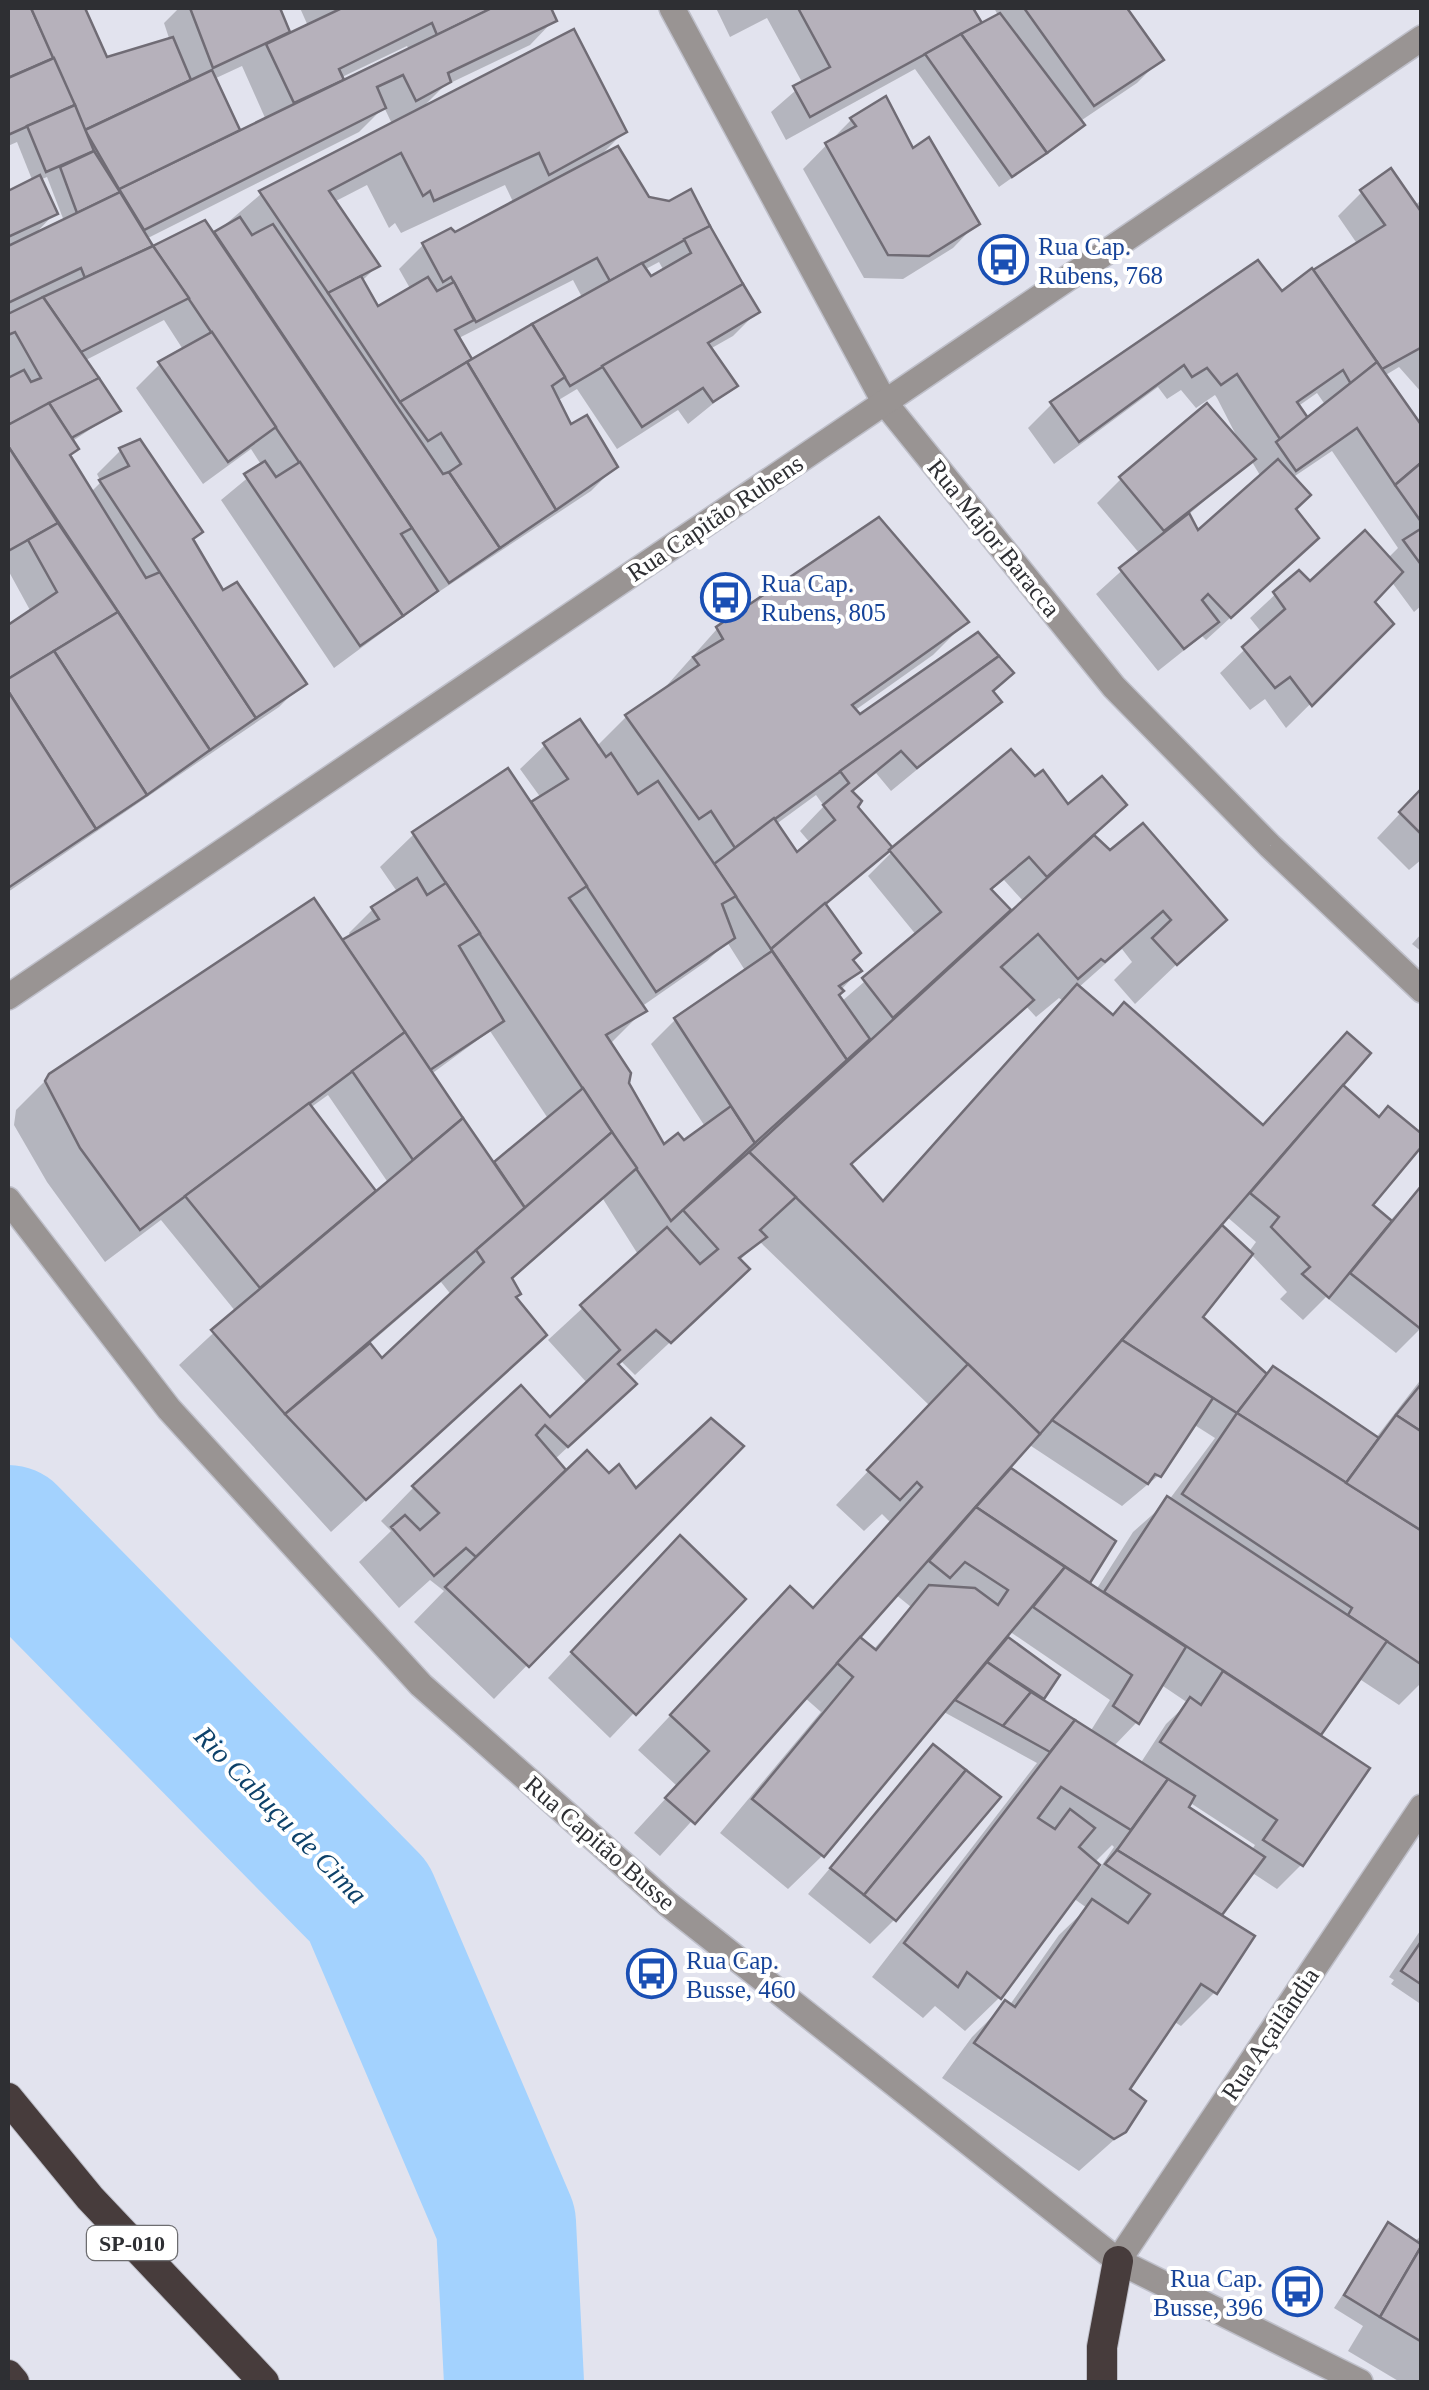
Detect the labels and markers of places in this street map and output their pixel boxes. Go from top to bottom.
place label: Rua Cap. Rubens, 768 [1038,233,1163,289]
bus stop icon: Rua Cap. Rubens, 768 [977,234,1029,286]
place label: Rua Cap. Rubens, 805 [761,570,886,626]
bus stop icon: Rua Cap. Rubens, 805 [700,571,752,623]
place label: Rua Cap. Busse, 460 [686,1947,796,2003]
bus stop icon: Rua Cap. Busse, 460 [625,1948,677,2000]
place label: Rua Cap. Busse, 396 [1153,2265,1263,2321]
bus stop icon: Rua Cap. Busse, 396 [1272,2266,1324,2318]

